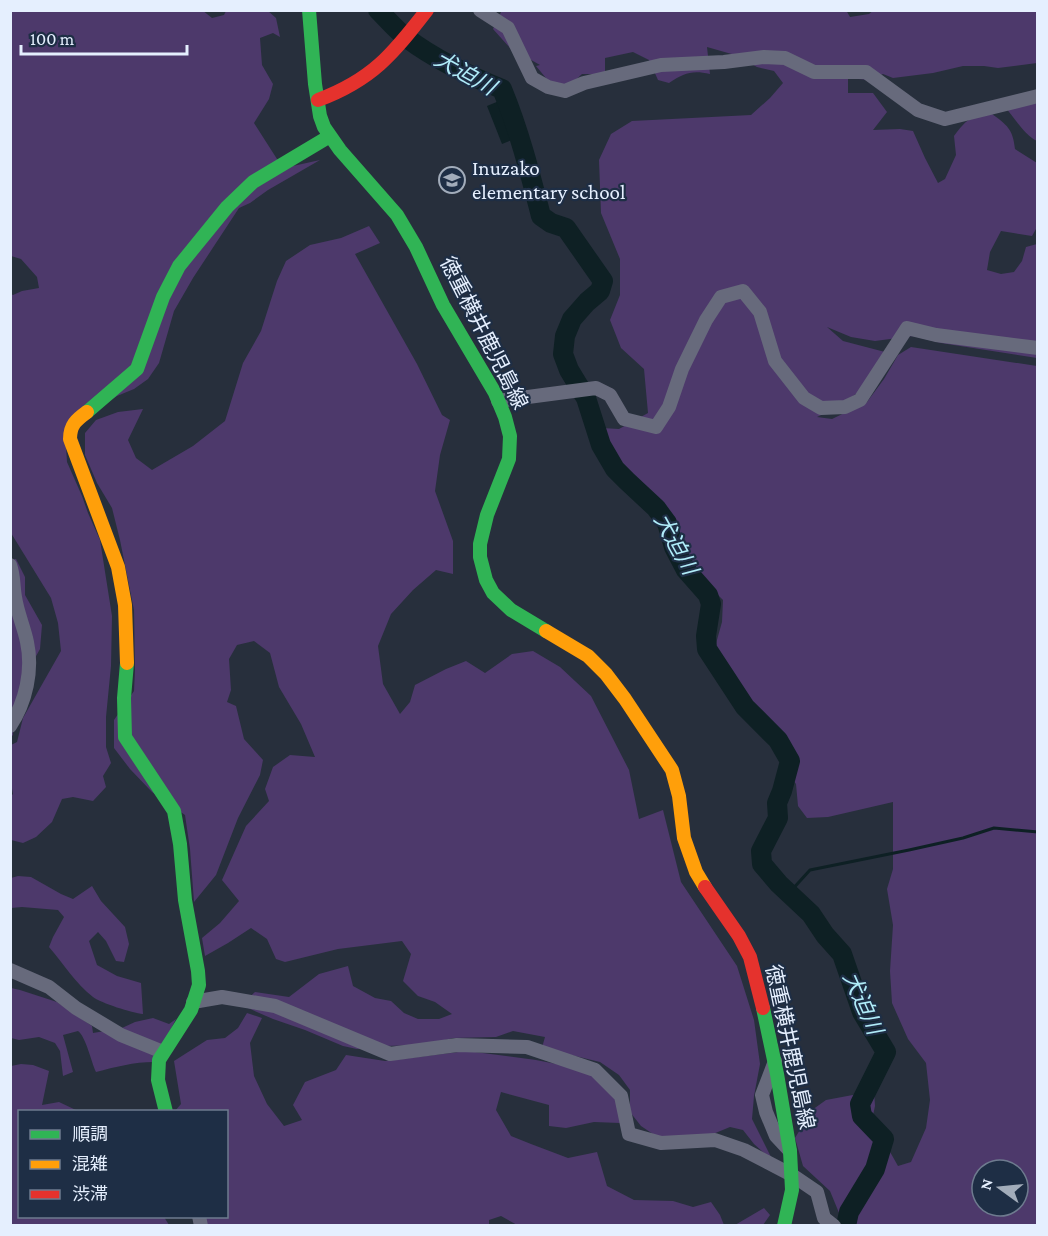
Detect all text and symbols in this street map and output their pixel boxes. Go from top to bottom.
scale bar [21,18,188,56]
text: 100 m [30,29,75,49]
water label: 犬迫川 [430,46,502,101]
place label: Inuzako elementary school [472,156,626,204]
school or university icon: Inuzako elementary school [437,165,467,195]
street label: 徳重横井鹿児島線 [435,253,533,413]
water label: 犬迫川 [649,509,704,581]
street label: 徳重横井鹿児島線 [761,962,819,1132]
water label: 犬迫川 [838,968,889,1040]
legend [18,1110,228,1218]
text: 順調 [72,1124,108,1144]
text: 混雑 [72,1154,108,1174]
north arrow [970,1158,1030,1218]
text: N [976,1177,996,1192]
text: 渋滞 [72,1184,108,1204]

